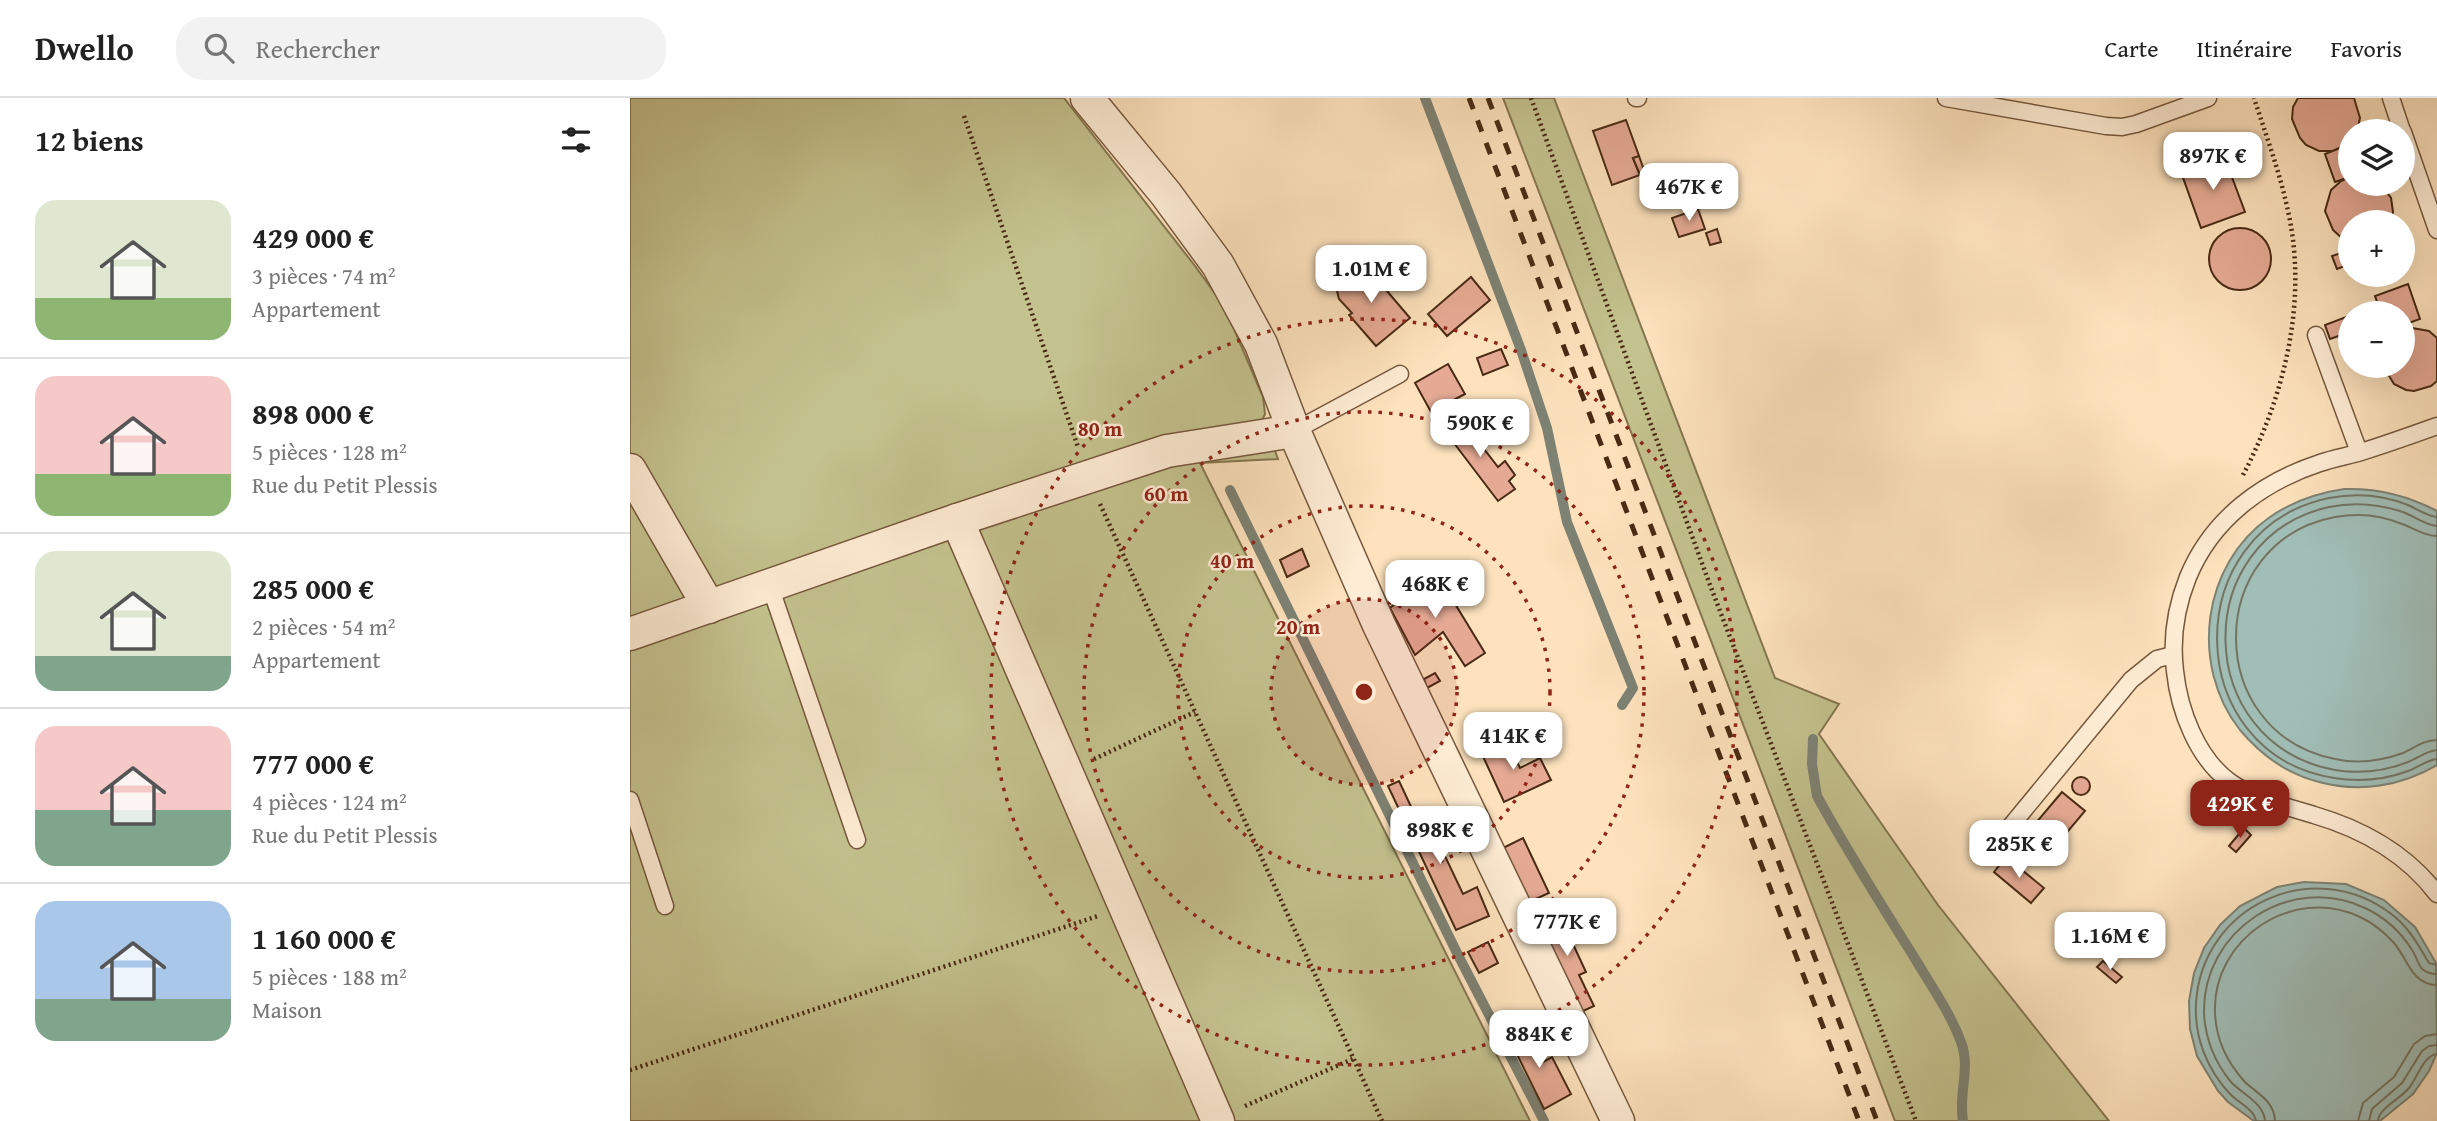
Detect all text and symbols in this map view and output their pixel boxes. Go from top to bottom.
search box [176,17,666,80]
text: Dwello [35,24,134,72]
icon: search [200,29,238,67]
text: Rechercher [256,29,380,68]
text: Carte [2105,31,2159,66]
text: Itinéraire [2197,31,2292,66]
text: Favoris [2330,31,2402,66]
text: 12 biens [35,118,144,162]
map controls [2338,119,2415,378]
button: layers [2338,119,2415,196]
icon: filters [557,121,595,159]
pin: 897K € [2156,132,2270,192]
text: 897K € [2179,138,2247,171]
pin: 467K € [1632,164,1746,223]
text: 467K € [1655,169,1723,202]
button: + [2338,210,2415,287]
text: 429 000 € [252,215,374,259]
icon: home [91,228,175,312]
pin: 1.01M € [1306,246,1436,305]
text: 1.01M € [1331,251,1411,284]
text: 3 pièces · 74 m² [252,259,396,292]
text: Appartement [252,292,381,325]
button: − [2338,301,2415,378]
text: 898 000 € [252,391,374,435]
pin: 590K € [1423,400,1537,459]
icon: home [91,404,175,488]
text: 590K € [1446,405,1514,438]
text: 80 m [1078,413,1122,444]
text: 5 pièces · 128 m² [252,435,407,468]
text: Rue du Petit Plessis [252,468,438,501]
text: 60 m [1144,478,1188,509]
text: 40 m [1210,545,1254,576]
pin: 468K € [1378,560,1492,620]
text: 285 000 € [252,566,374,610]
text: 468K € [1401,566,1469,599]
icon: home [91,579,175,663]
text: 2 pièces · 54 m² [252,610,396,643]
text: 20 m [1276,611,1320,642]
text: Appartement [252,643,381,676]
centre of rings [1352,680,1376,704]
pin: 414K € [1456,712,1570,772]
text: 414K € [1479,718,1547,751]
text: 777 000 € [252,741,374,785]
icon: home [91,754,175,838]
pin: 429K € [2183,780,2297,840]
text: 4 pièces · 124 m² [252,785,407,818]
text: 429K € [2206,786,2274,819]
pin: 898K € [1383,806,1497,866]
text: 898K € [1406,812,1474,845]
text: Rue du Petit Plessis [252,818,438,851]
pin: 285K € [1962,820,2076,880]
text: 285K € [1985,826,2053,859]
pin: 777K € [1510,898,1624,958]
text: 777K € [1533,904,1601,937]
pin: 1.16M € [2045,912,2175,972]
text: 1 160 000 € [252,916,396,960]
text: 1.16M € [2070,918,2150,951]
icon: home [91,929,175,1013]
text: 5 pièces · 188 m² [252,960,407,993]
text: Maison [252,993,322,1026]
pin: 884K € [1482,1010,1596,1070]
text: 884K € [1505,1016,1573,1049]

